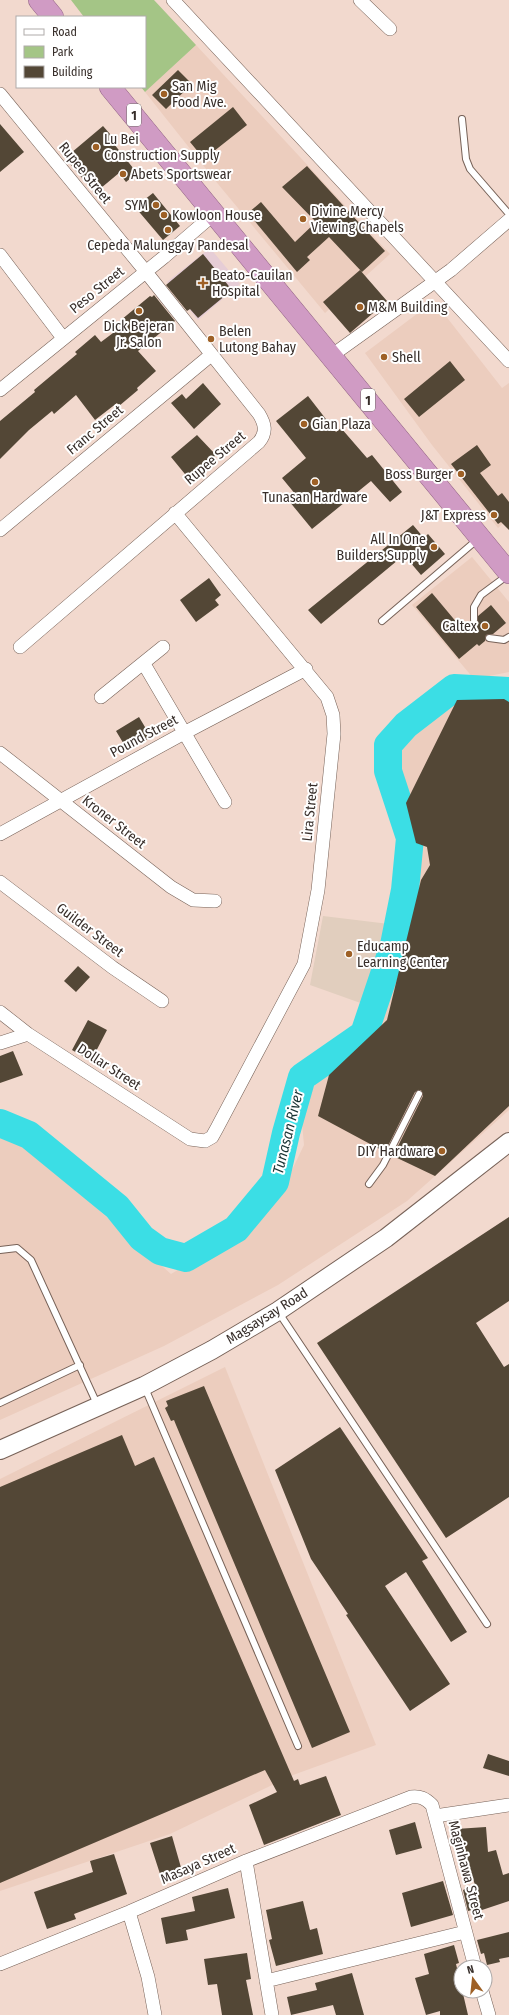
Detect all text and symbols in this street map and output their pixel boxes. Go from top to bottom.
legend [16,16,146,88]
text: Road [52,25,77,39]
text: Park [52,45,74,59]
text: Building [52,65,93,79]
place label: San Mig Food Ave. [172,78,226,111]
marker: San Mig Food Ave. [159,89,169,99]
road number: 1 [127,104,141,126]
place label: Lu Bei Construction Supply [104,131,220,164]
street label: Rupee Street [55,139,115,207]
marker: Lu Bei Construction Supply [91,142,101,152]
place label: Abets Sportswear [131,166,231,183]
marker: Abets Sportswear [118,169,128,179]
place label: SYM [125,197,148,214]
marker: SYM [151,200,161,210]
place label: Divine Mercy Viewing Chapels [311,203,404,236]
place label: Kowloon House [172,207,261,224]
marker: Kowloon House [159,210,169,220]
marker: Divine Mercy Viewing Chapels [298,214,308,224]
marker: Cepeda Malunggay Pandesal [163,225,173,235]
place label: Cepeda Malunggay Pandesal [87,237,249,254]
street label: Peso Street [66,263,128,317]
place label: Beato-Cauilan Hospital [212,267,293,300]
marker: Beato-Cauilan Hospital [197,277,209,289]
place label: M&M Building [368,299,448,316]
marker: M&M Building [355,302,365,312]
marker: Dick Bejeran Jr. Salon [134,306,144,316]
place label: Dick Bejeran Jr. Salon [103,318,175,351]
place label: Belen Lutong Bahay [219,323,297,356]
marker: Belen Lutong Bahay [206,334,216,344]
place label: Shell [392,349,421,366]
marker: Shell [379,352,389,362]
road number: 1 [361,389,375,411]
street label: Franc Street [63,401,127,458]
place label: Gian Plaza [312,416,371,433]
marker: Gian Plaza [299,419,309,429]
street label: Rupee Street [181,427,249,488]
place label: Boss Burger [385,466,453,483]
marker: Boss Burger [456,469,466,479]
marker: Tunasan Hardware [310,477,320,487]
place label: Tunasan Hardware [262,489,368,506]
place label: J&T Express [421,507,486,524]
marker: J&T Express [489,510,499,520]
place label: All In One Builders Supply [337,531,427,564]
marker: All In One Builders Supply [429,542,439,552]
place label: Caltex [442,618,478,635]
marker: Caltex [480,621,490,631]
street label: Pound Street [107,711,181,761]
street label: Lira Street [298,781,322,842]
street label: Kroner Street [79,792,150,852]
street label: Guilder Street [53,899,127,961]
place label: Educamp Learning Center [357,938,447,971]
marker: Educamp Learning Center [344,949,354,959]
street label: Dollar Street [74,1040,144,1094]
water label: Tunasan River [269,1087,307,1176]
place label: DIY Hardware [357,1143,434,1160]
marker: DIY Hardware [437,1146,447,1156]
street label: Magsaysay Road [223,1284,311,1348]
street label: Maginhawa Street [445,1819,488,1922]
street label: Masaya Street [158,1840,238,1888]
north arrow [453,1959,493,1999]
text: N [466,1963,475,1977]

